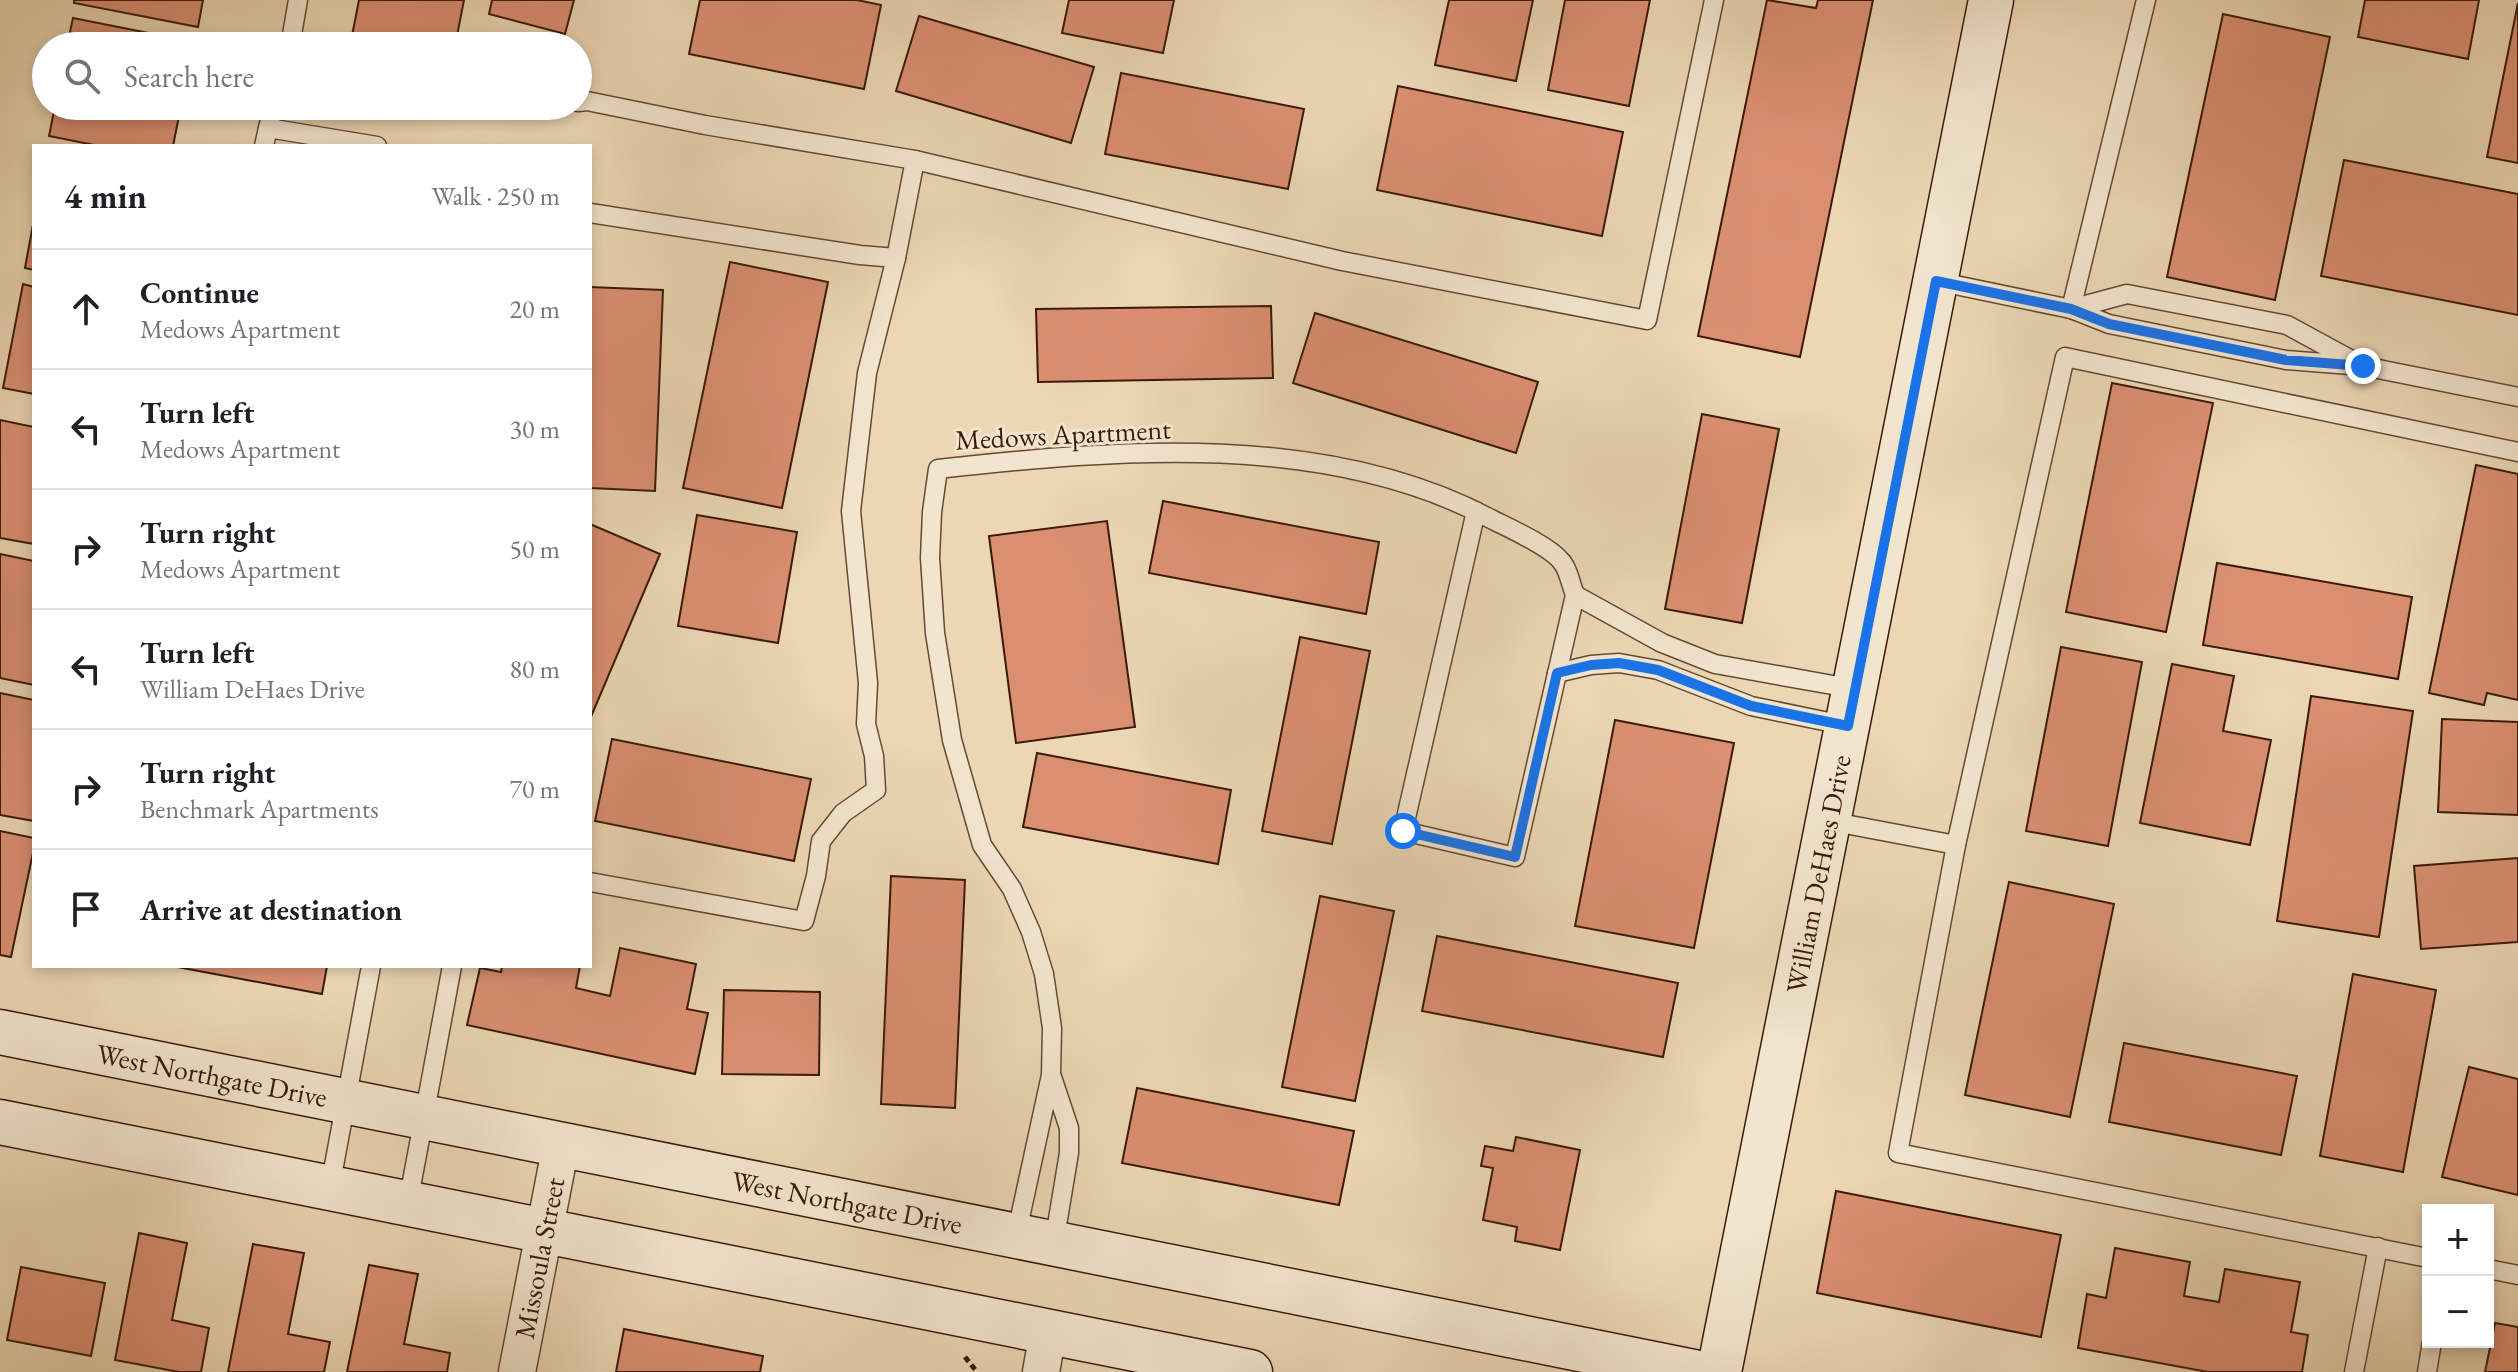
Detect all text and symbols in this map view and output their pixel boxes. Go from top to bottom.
search box [32,32,592,120]
icon: search [60,54,104,98]
text: Search here [124,57,254,96]
text: 4 min [64,174,147,218]
text: Walk · 250 m [432,179,560,213]
text: Continue [140,273,259,312]
icon: ahead [64,287,108,331]
text: 20 m [510,292,560,326]
text: Medows Apartment [140,312,340,346]
route end [2345,348,2381,384]
text: Turn left [140,393,254,432]
icon: left [64,407,108,451]
street label: Medows Apartment [954,410,1172,458]
text: 30 m [510,412,560,446]
text: Medows Apartment [140,432,340,466]
text: Turn right [140,513,276,552]
icon: right [64,527,108,571]
text: 50 m [510,532,560,566]
text: Medows Apartment [140,552,340,586]
text: Turn left [140,633,254,672]
icon: left [64,647,108,691]
text: 80 m [510,652,560,686]
text: William DeHaes Drive [140,672,365,706]
street label: William DeHaes Drive [1777,752,1859,996]
text: Turn right [140,753,276,792]
icon: right [64,767,108,811]
text: 70 m [510,772,560,806]
text: Benchmark Apartments [140,792,379,826]
route start [1385,813,1421,849]
icon: arrive [64,887,108,931]
text: Arrive at destination [140,890,402,929]
street label: West Northgate Drive [94,1035,330,1115]
street label: West Northgate Drive [729,1162,965,1242]
street label: Missoula Street [506,1174,572,1342]
map controls [2422,1204,2494,1348]
button: + [2422,1204,2494,1276]
button: − [2422,1276,2494,1348]

